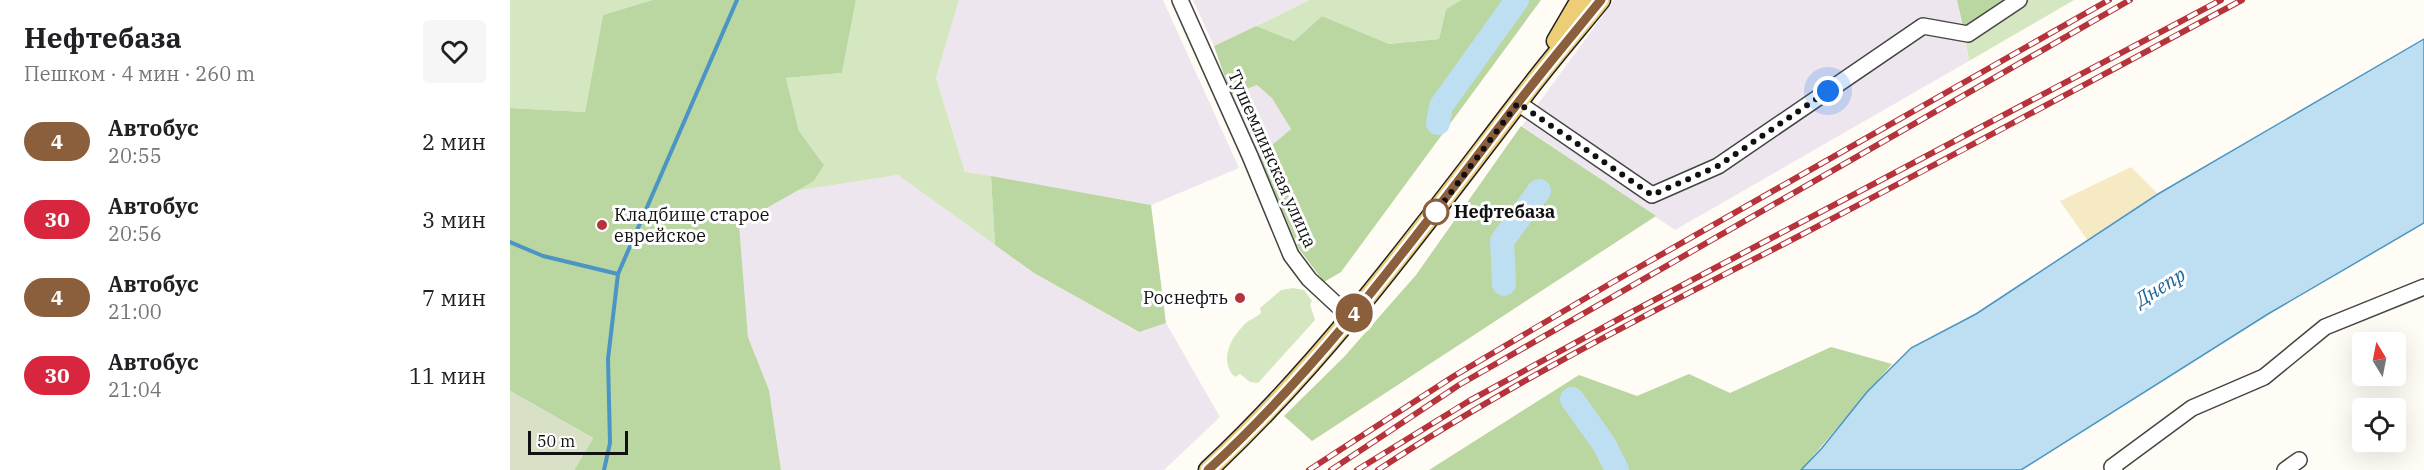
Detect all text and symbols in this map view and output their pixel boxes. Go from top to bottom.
text: Нефтебаза [24,19,182,56]
button: heart [423,20,486,83]
text: Пешком · 4 мин · 260 m [24,60,255,87]
street label: Тушемлинская улица [1223,66,1322,252]
your location [1813,76,1843,106]
text: Автобус [108,113,199,142]
text: 4 [51,127,63,155]
text: 2 мин [422,127,486,156]
text: 20:55 [108,142,162,169]
text: Автобус [108,191,199,220]
marker: Нефтебаза [1423,199,1449,225]
place label: Нефтебаза [1454,200,1555,223]
place label: Кладбище старое еврейское [614,203,769,247]
text: 30 [44,205,70,233]
text: 3 мин [422,205,486,234]
marker: Кладбище старое еврейское [595,218,609,232]
text: 20:56 [108,220,162,247]
water label: Днепр [2127,260,2190,314]
text: Автобус [108,269,199,298]
text: 4 [51,283,63,311]
text: 7 мин [422,283,486,312]
place label: Роснефть [1143,286,1228,309]
marker: Роснефть [1233,291,1247,305]
line badge: 4 [1334,294,1374,332]
text: 21:00 [108,298,162,325]
text: 4 [1348,299,1360,327]
north arrow [2352,332,2406,386]
map controls [2352,332,2406,452]
text: Автобус [108,347,199,376]
text: 30 [44,361,70,389]
text: 11 мин [409,361,486,390]
text: 21:04 [108,376,162,403]
button: locate [2352,398,2406,452]
scale bar [528,428,628,456]
text: 50 m [537,431,575,451]

